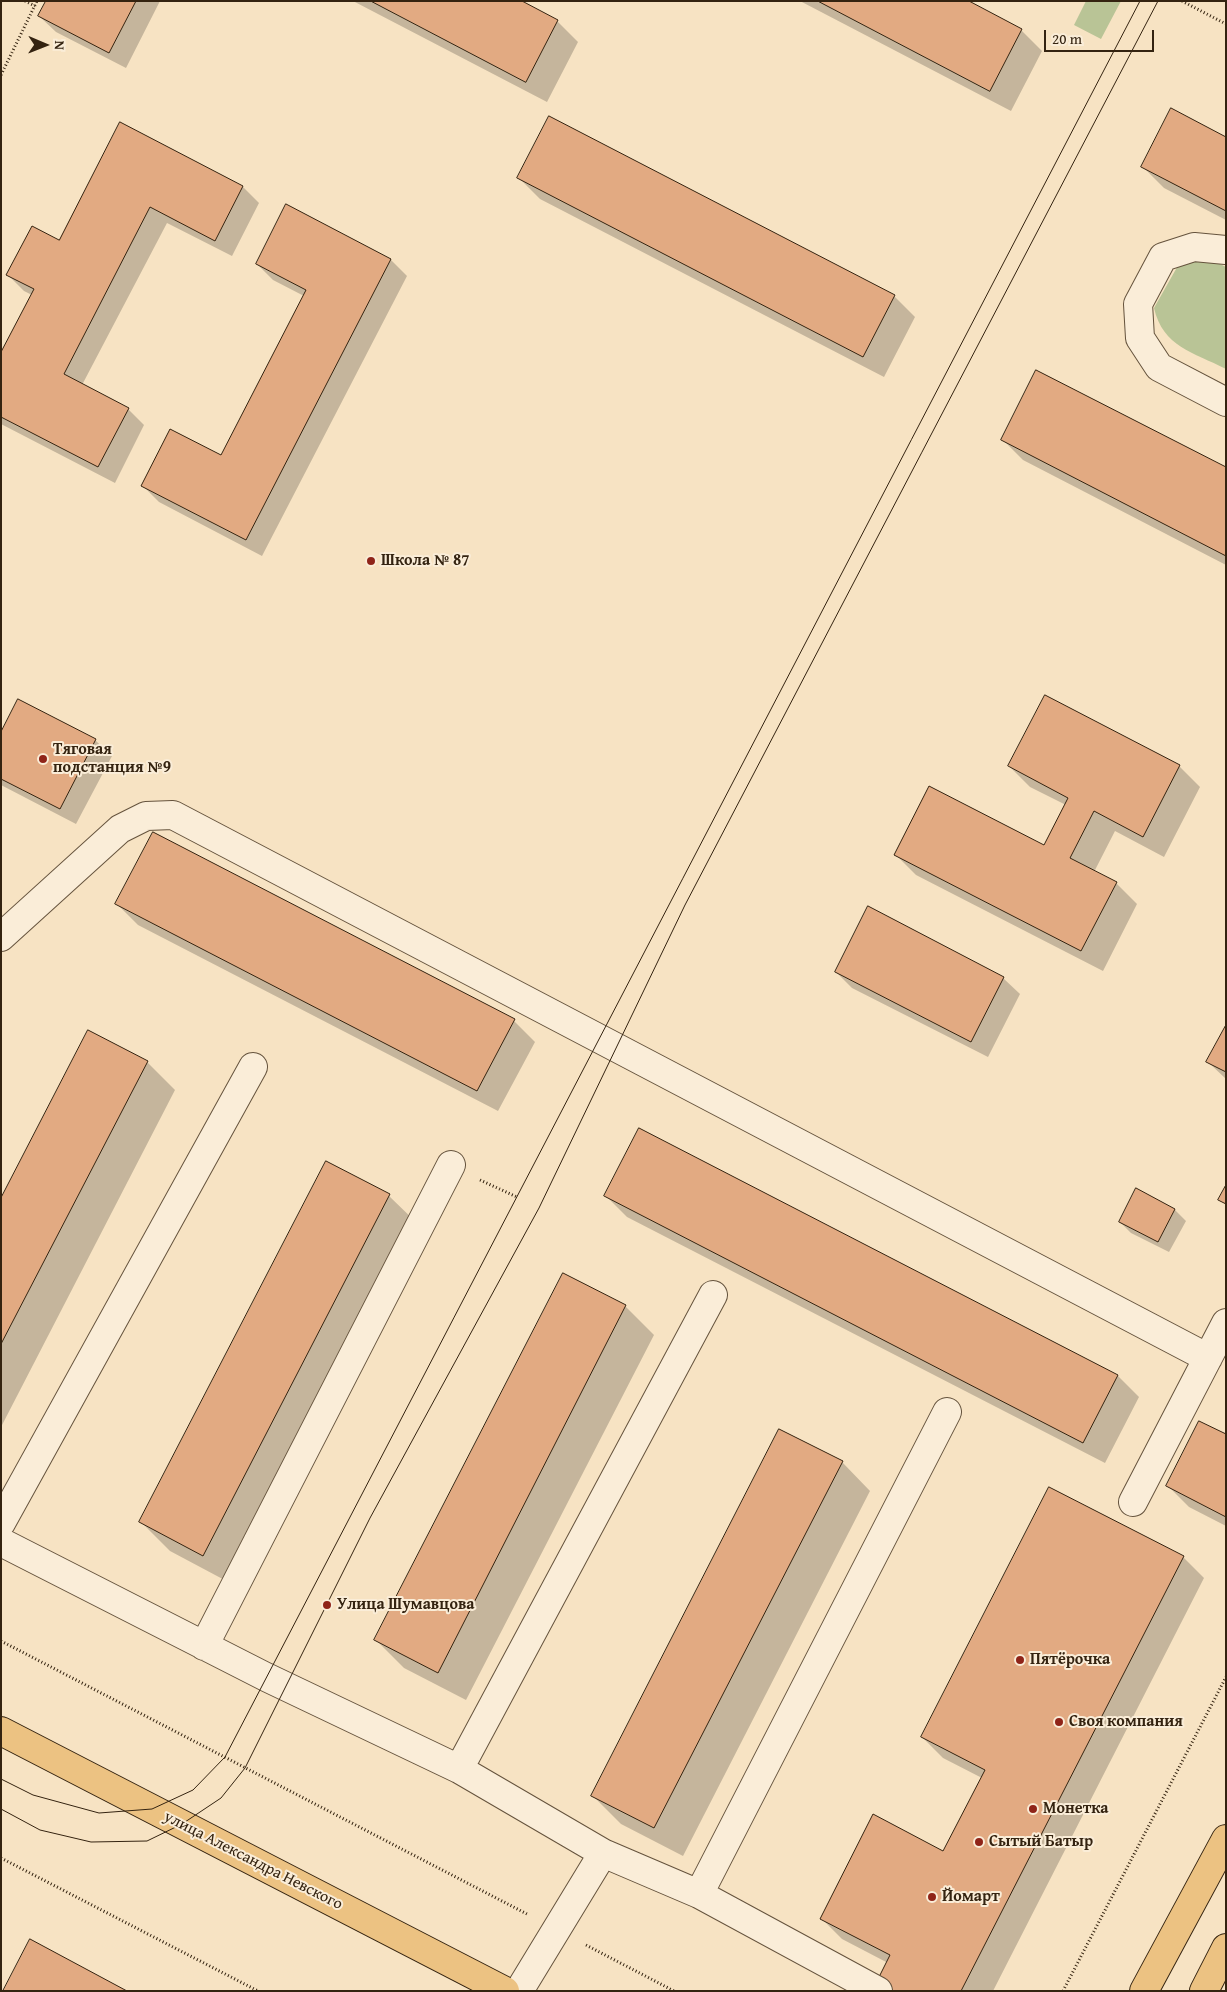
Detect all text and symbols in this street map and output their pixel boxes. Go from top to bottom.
north arrow [20,20,70,70]
scale bar [1047,20,1157,52]
text: 20 m [1052,28,1082,49]
text: N [50,40,70,50]
place label: Школа № 87 [381,551,470,571]
marker: Школа № 87 [365,555,377,567]
place label: Тяговая подстанция №9 [53,740,171,778]
marker: Тяговая подстанция №9 [37,753,49,765]
place label: Улица Шумавцова [337,1595,474,1615]
marker: Улица Шумавцова [321,1599,333,1611]
place label: Пятёрочка [1030,1650,1110,1670]
marker: Пятёрочка [1014,1654,1026,1666]
place label: Своя компания [1069,1712,1183,1732]
marker: Своя компания [1053,1716,1065,1728]
place label: Монетка [1043,1799,1109,1819]
marker: Монетка [1027,1803,1039,1815]
street label: улица Александра Невского [160,1807,346,1915]
place label: Сытый Батыр [989,1832,1093,1852]
marker: Сытый Батыр [973,1836,985,1848]
place label: Йомарт [942,1887,1000,1907]
marker: Йомарт [926,1891,938,1903]

